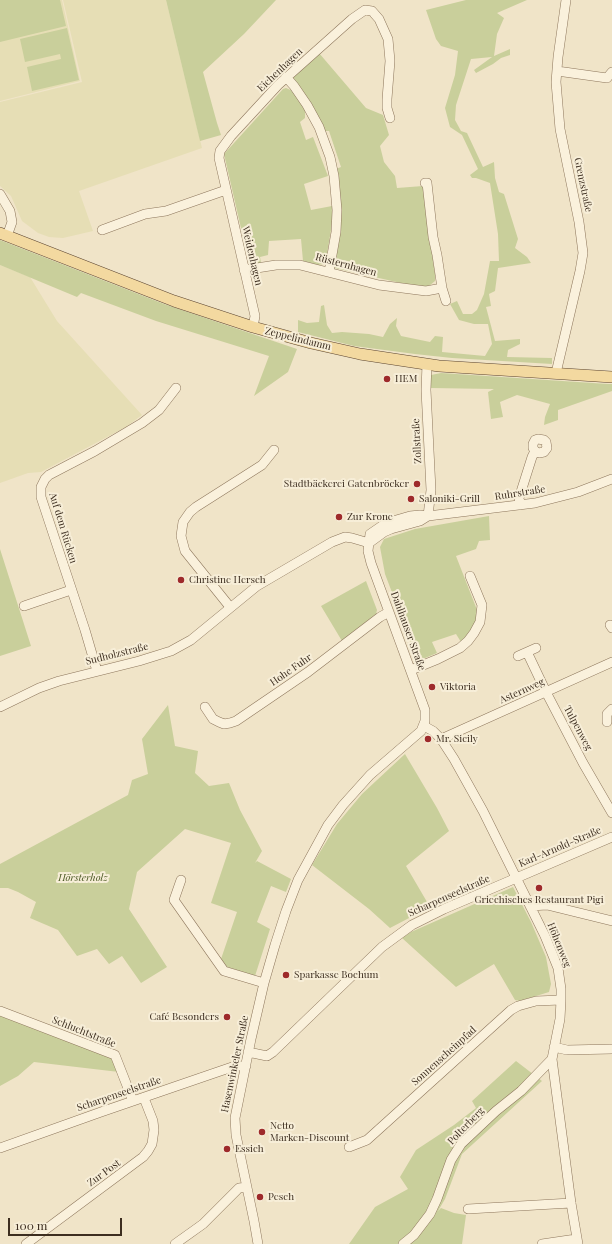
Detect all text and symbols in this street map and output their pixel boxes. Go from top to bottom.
street label: Eichenhagen [255,46,305,94]
street label: Grenzstraße [571,157,595,213]
street label: Weidenhagen [239,225,265,287]
street label: Rüsternhagen [314,251,378,279]
street label: Zeppelindamm [264,325,332,353]
place label: HEM [395,373,417,385]
marker: HEM [382,374,392,384]
street label: Zollstraße [410,418,424,464]
place label: Stadtbäckerei Gatenbröcker [284,478,409,490]
marker: Stadtbäckerei Gatenbröcker [412,479,422,489]
street label: Ruhrstraße [494,483,546,503]
street label: Auf dem Rücken [47,491,79,565]
place label: Saloniki-Grill [419,493,480,505]
marker: Saloniki-Grill [406,494,416,504]
place label: Zur Krone [347,511,393,523]
marker: Zur Krone [334,512,344,522]
place label: Christine Hersch [189,574,266,586]
marker: Christine Hersch [176,575,186,585]
street label: Dahlhauser Straße [388,590,428,672]
street label: Sudholzstraße [84,640,150,668]
street label: Hohe Fuhr [268,651,314,689]
street label: Asternweg [498,676,546,706]
place label: Viktoria [440,681,476,693]
marker: Viktoria [427,682,437,692]
street label: Tulpenweg [561,704,595,752]
place label: Mr. Sicily [436,733,478,745]
marker: Mr. Sicily [423,734,433,744]
street label: Karl-Arnold-Straße [517,824,603,870]
park label: Hörsterholz [58,872,108,884]
street label: Scharpenseelstraße [406,873,492,919]
marker: Griechisches Restaurant Pigi [534,883,544,893]
place label: Griechisches Restaurant Pigi [474,894,604,906]
street label: Höhenweg [545,921,573,969]
place label: Sparkasse Bochum [294,969,378,981]
marker: Sparkasse Bochum [281,970,291,980]
place label: Café Besonders [149,1011,219,1023]
marker: Café Besonders [222,1012,232,1022]
street label: Schluchtstraße [50,1014,118,1050]
street label: Hasenwinkeler Straße [219,1014,251,1114]
street label: Sonnenscheinpfad [409,1024,479,1088]
street label: Scharpenseelstraße [75,1074,163,1114]
street label: Polterberg [445,1105,487,1147]
place label: Netto Marken-Discount [270,1120,349,1144]
marker: Netto Marken-Discount [257,1127,267,1137]
place label: Essich [235,1143,264,1155]
marker: Essich [222,1144,232,1154]
street label: Zur Post [85,1157,123,1189]
place label: Pesch [268,1191,294,1203]
marker: Pesch [255,1192,265,1202]
scale bar [10,1210,124,1236]
text: 100 m [15,1217,47,1233]

